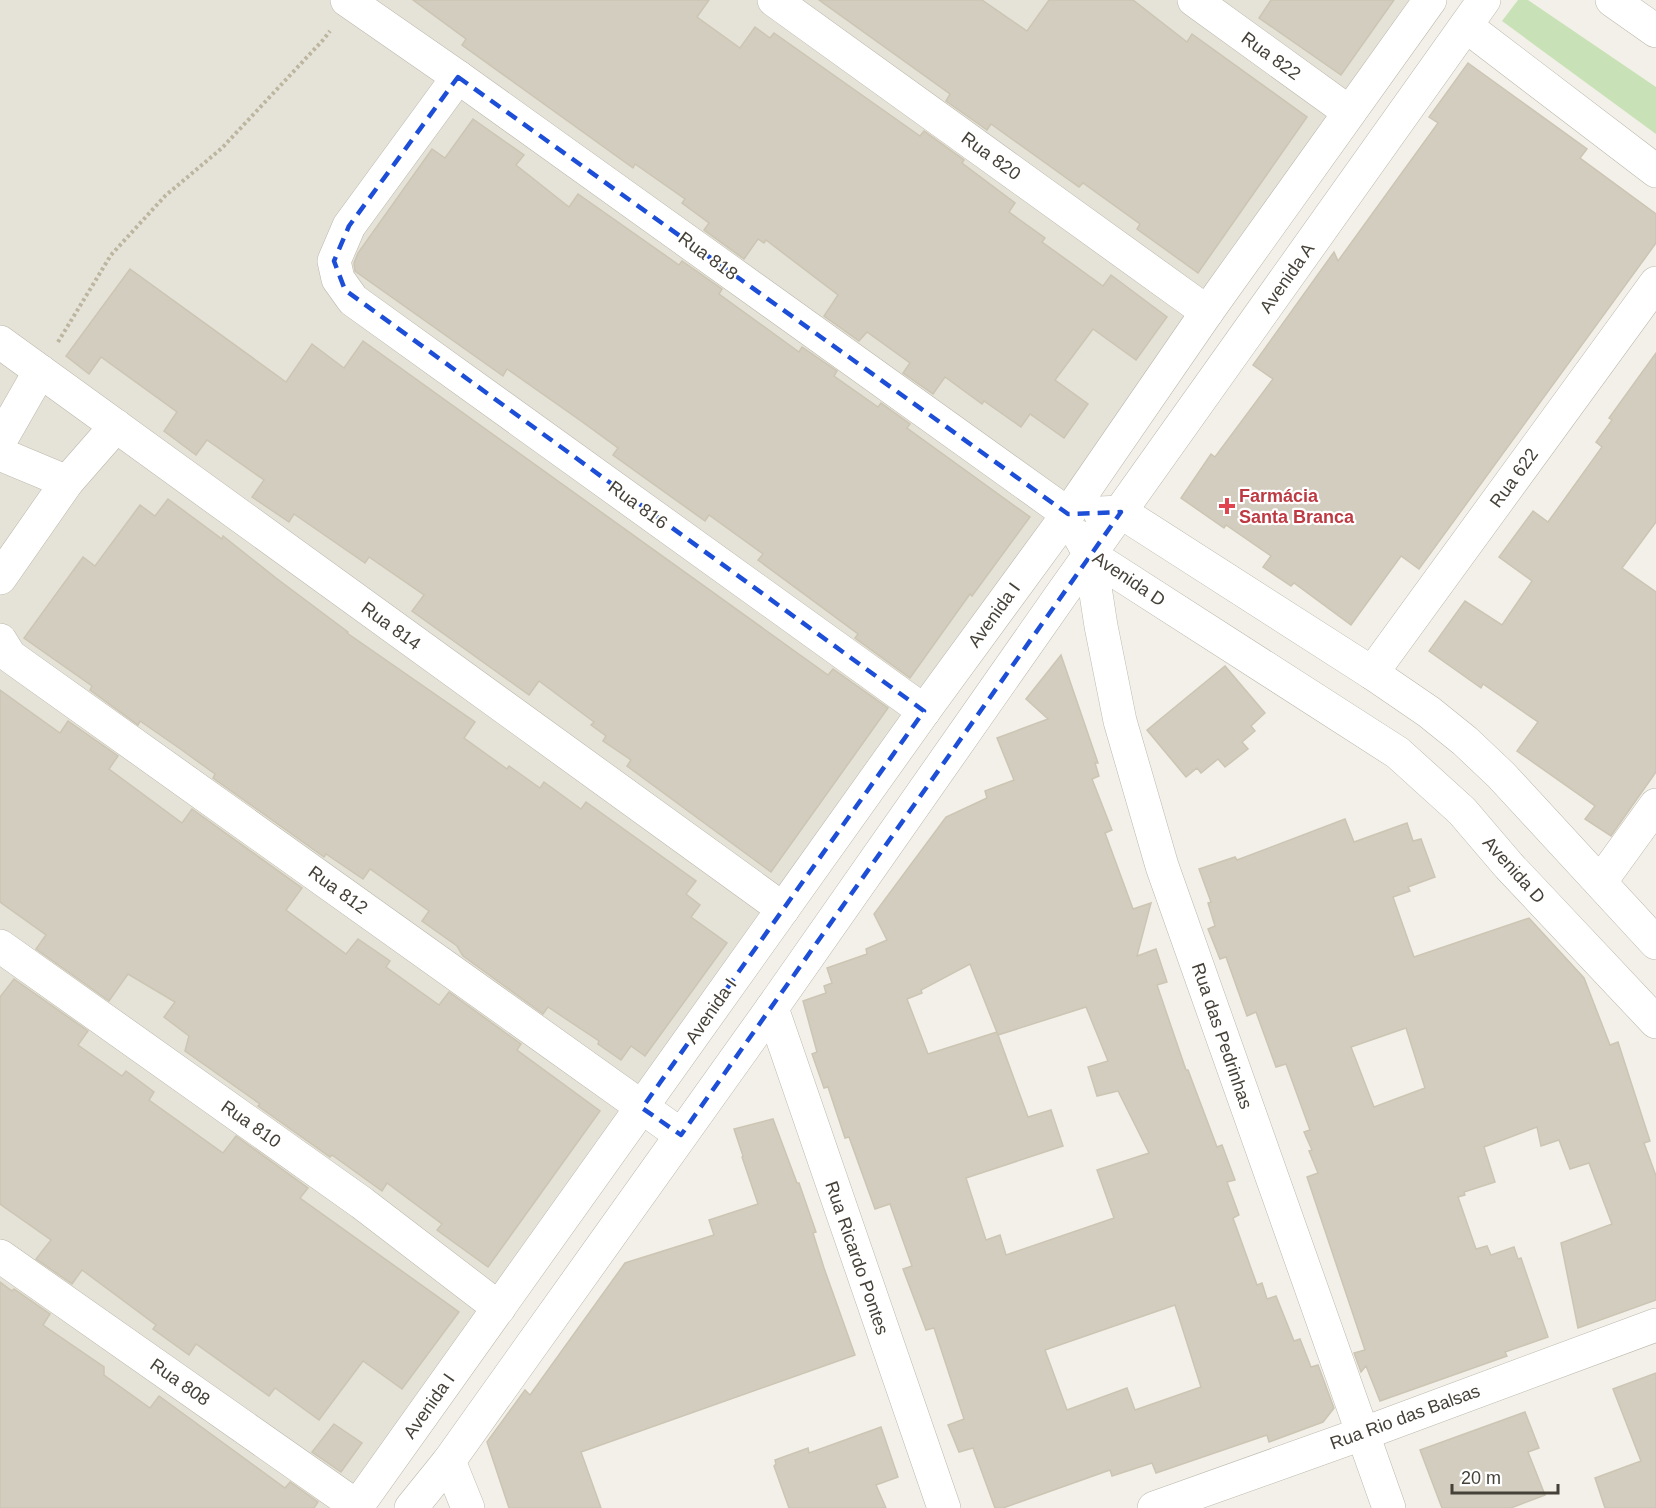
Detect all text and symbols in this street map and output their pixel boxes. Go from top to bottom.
street label: Rua 822 [1238,28,1304,84]
street label: Rua 820 [958,128,1024,184]
street label: Rua 818 [675,228,741,284]
street label: Avenida A [1256,239,1318,317]
street label: Rua 622 [1486,445,1542,511]
street label: Rua 816 [605,477,671,533]
place label: Farmácia Santa Branca [1239,486,1355,527]
marker: Farmácia Santa Branca [1220,499,1234,513]
street label: Avenida D [1089,548,1169,610]
street label: Avenida I [964,579,1024,651]
street label: Rua 814 [358,598,424,654]
street label: Avenida D [1479,833,1549,907]
street label: Rua 812 [305,862,371,918]
street label: Rua das Pedrinhas [1188,960,1256,1112]
street label: Avenida I [681,975,741,1047]
street label: Rua 810 [217,1096,285,1152]
street label: Rua Ricardo Pontes [821,1179,893,1337]
street label: Rua 808 [146,1354,214,1410]
street label: Avenida I [399,1370,459,1442]
street label: Rua Rio das Balsas [1327,1381,1483,1453]
scale bar [1452,1457,1558,1495]
text: 20 m [1461,1468,1501,1488]

